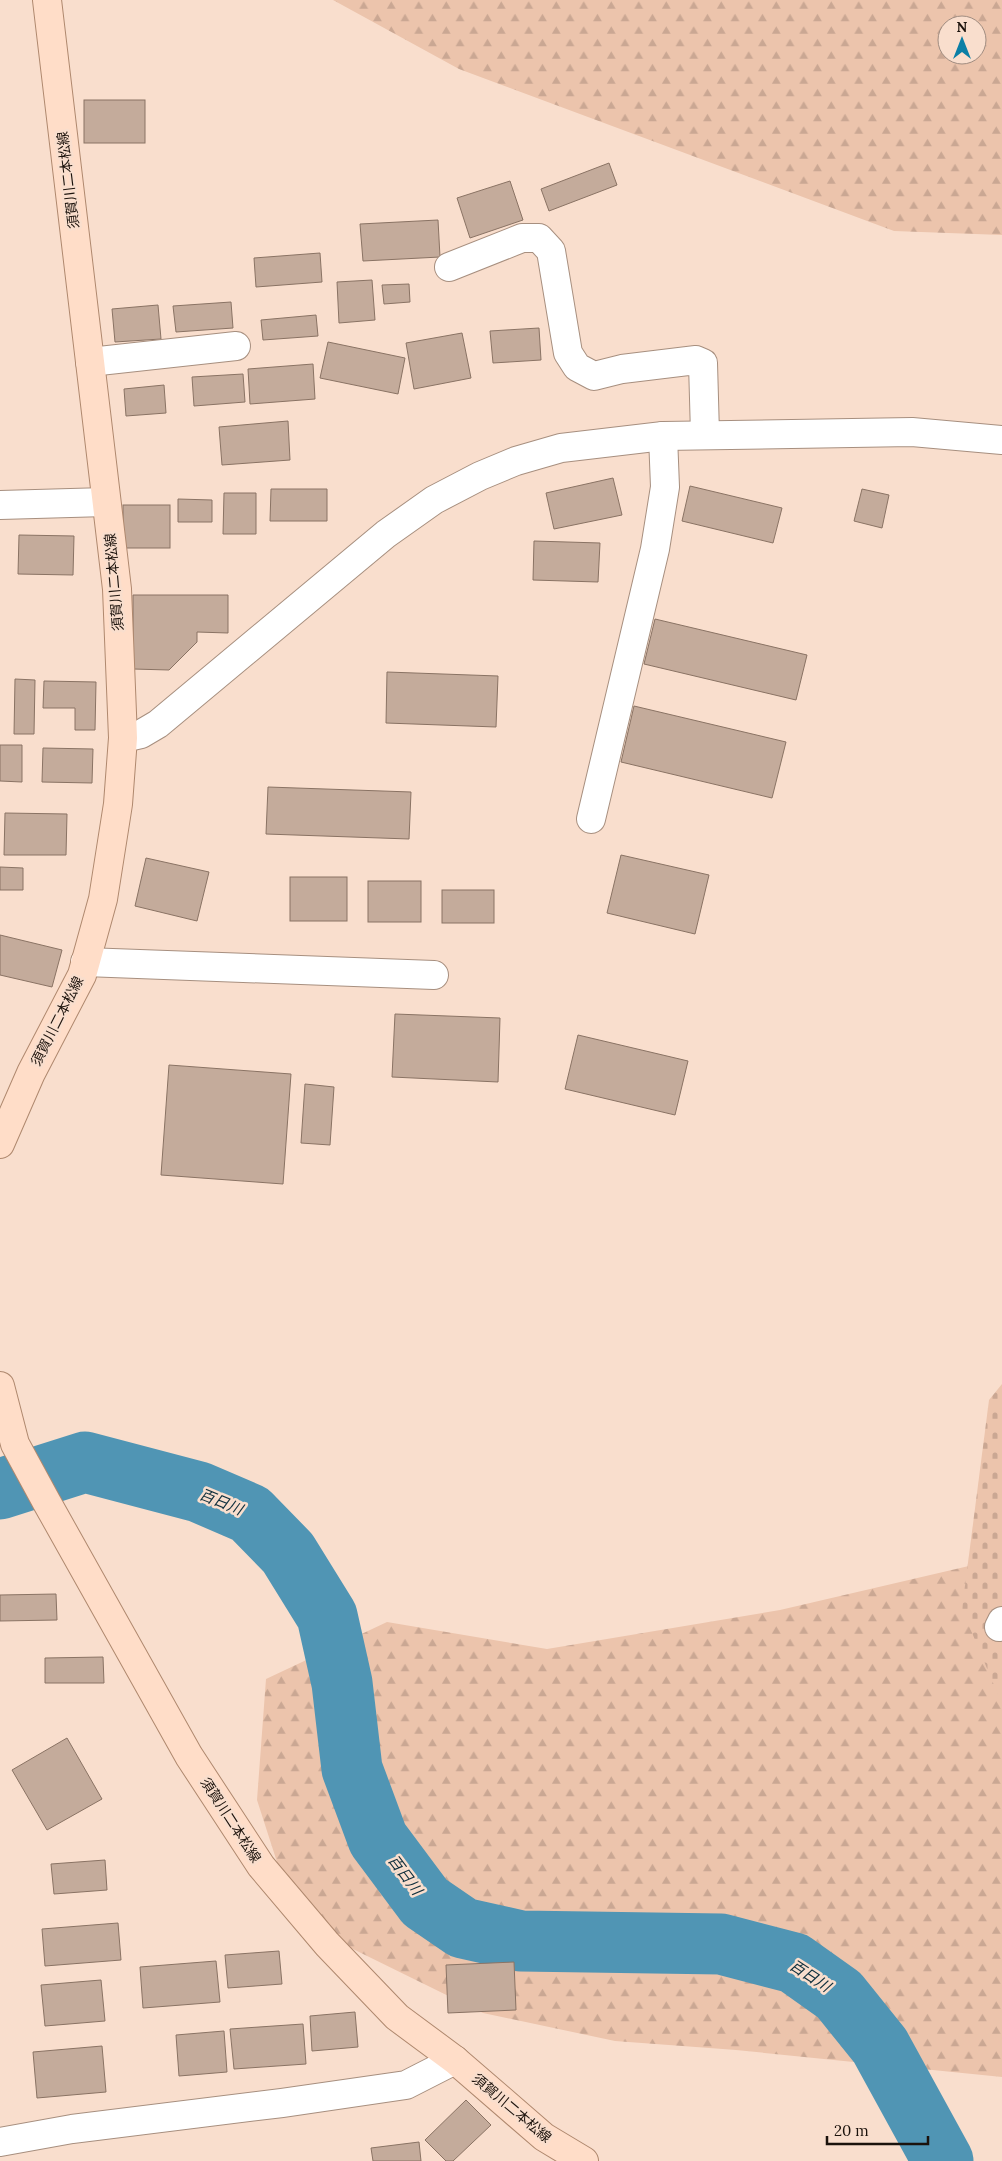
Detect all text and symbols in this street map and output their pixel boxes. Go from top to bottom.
north arrow [937,15,987,65]
text: N [957,18,968,36]
street label: 須賀川二本松線 [53,130,83,230]
street label: 須賀川二本松線 [101,532,127,632]
street label: 須賀川二本松線 [27,973,87,1069]
water label: 百日川 [197,1484,247,1520]
street label: 須賀川二本松線 [197,1774,265,1866]
water label: 百日川 [384,1851,428,1900]
water label: 百日川 [786,1955,836,1997]
street label: 須賀川二本松線 [469,2070,555,2146]
scale bar [827,2114,928,2146]
text: 20 m [834,2121,869,2140]

